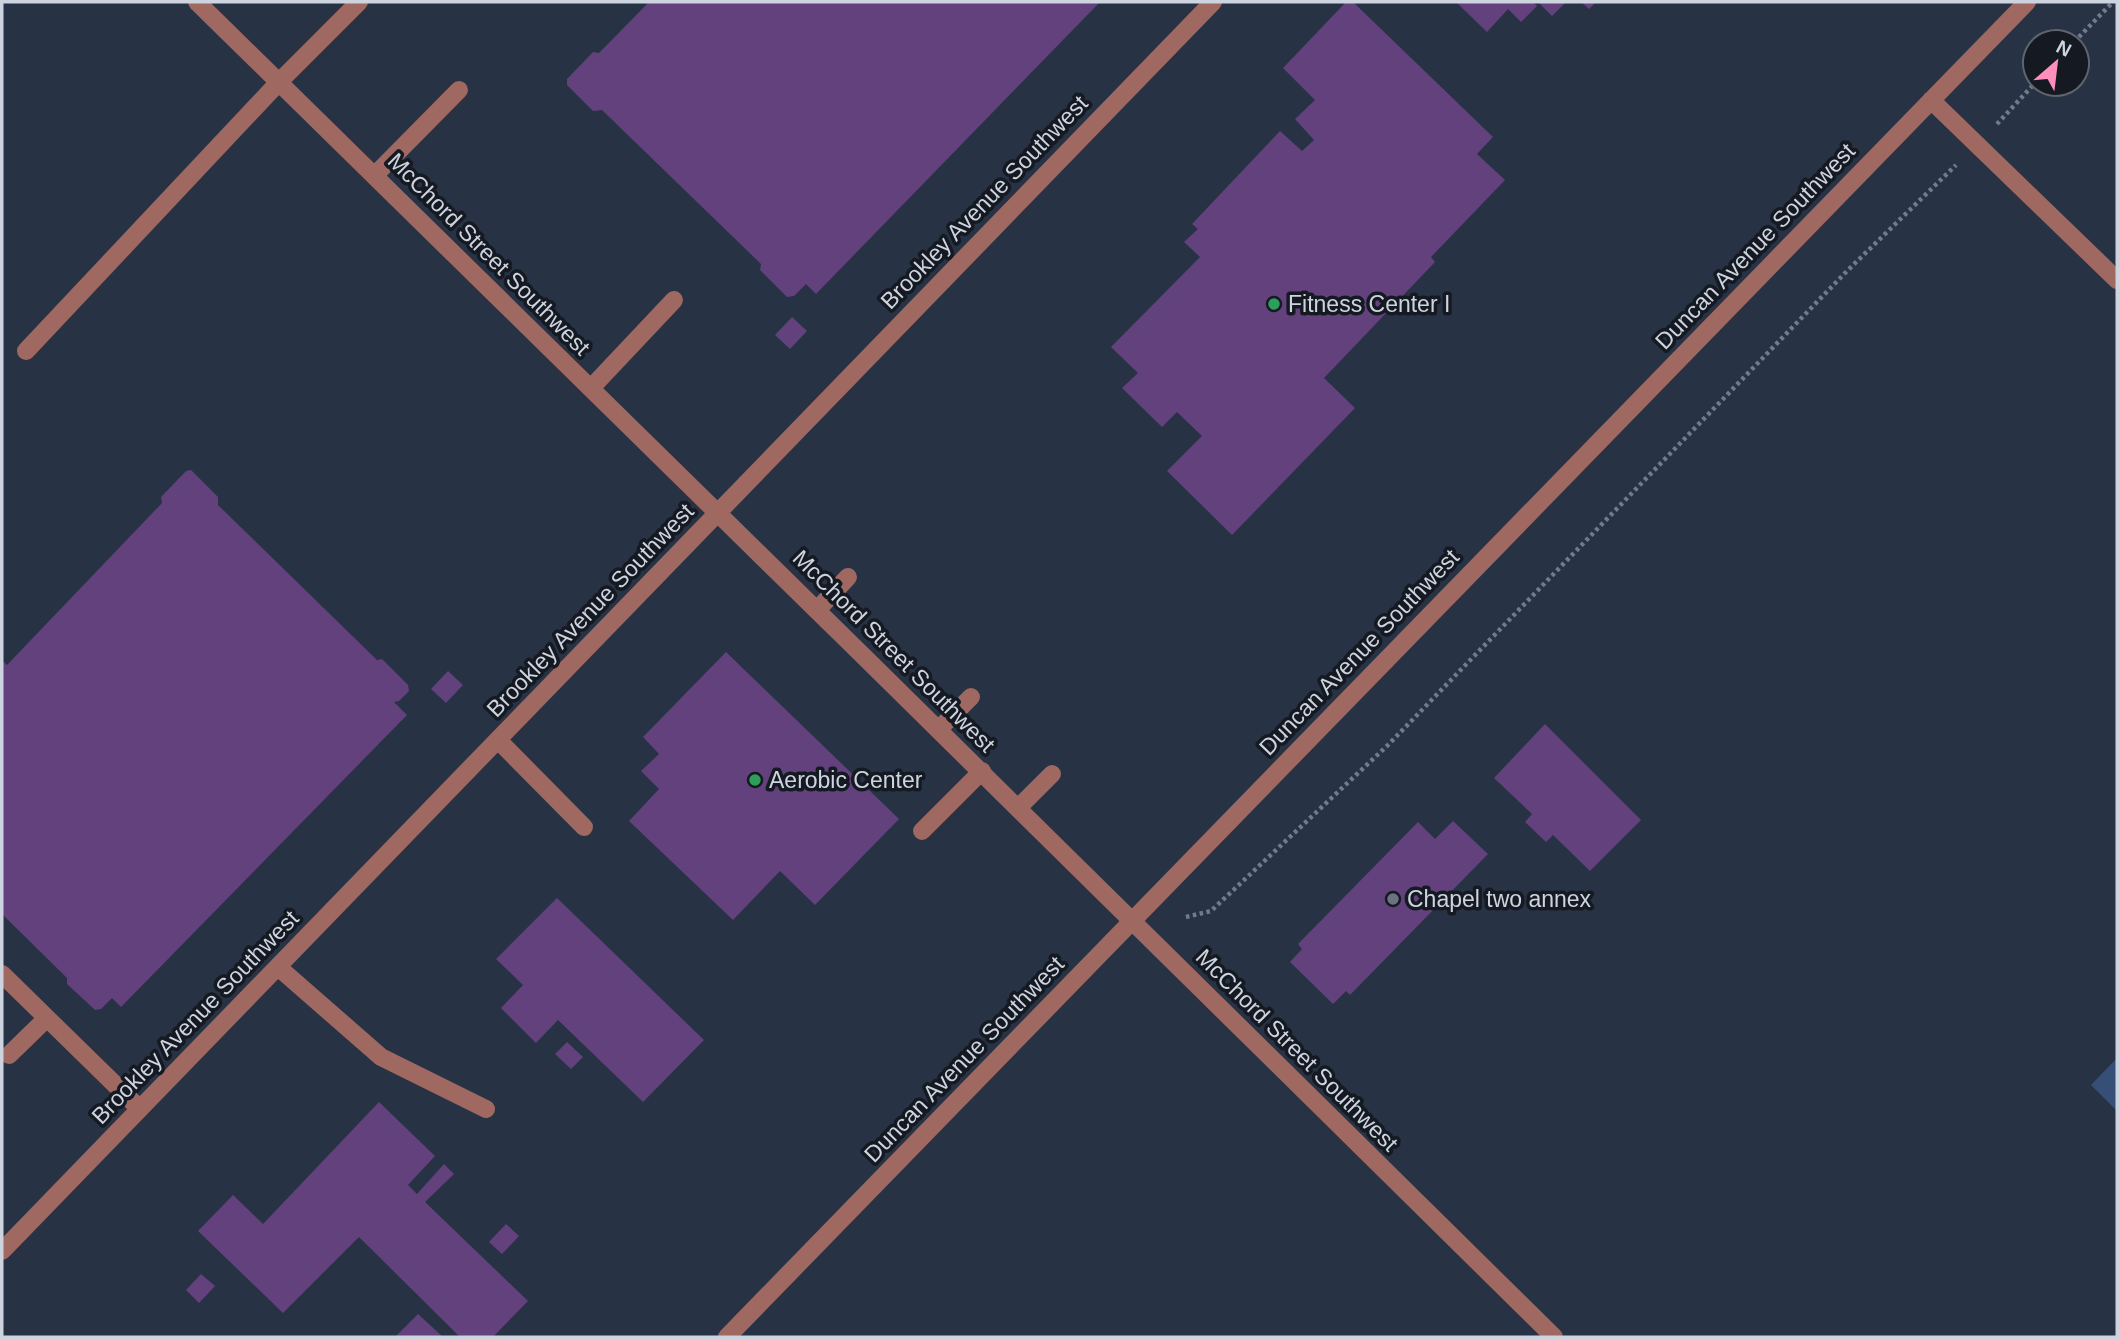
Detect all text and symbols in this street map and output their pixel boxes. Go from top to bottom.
north arrow [2021,28,2091,98]
text: N [2053,36,2075,61]
street label: Brookley Avenue Southwest [875,90,1093,314]
street label: Duncan Avenue Southwest [1650,137,1861,354]
street label: McChord Street Southwest [383,148,596,361]
place label: Fitness Center I [1288,291,1450,317]
marker: Fitness Center I [1266,296,1282,312]
street label: Brookley Avenue Southwest [481,498,699,722]
street label: Duncan Avenue Southwest [1254,543,1465,760]
street label: McChord Street Southwest [788,545,1001,758]
place label: Aerobic Center [769,767,923,793]
marker: Aerobic Center [747,772,763,788]
place label: Chapel two annex [1407,886,1592,912]
marker: Chapel two annex [1385,891,1401,907]
street label: Brookley Avenue Southwest [86,905,304,1129]
street label: McChord Street Southwest [1191,944,1404,1157]
street label: Duncan Avenue Southwest [859,950,1070,1167]

